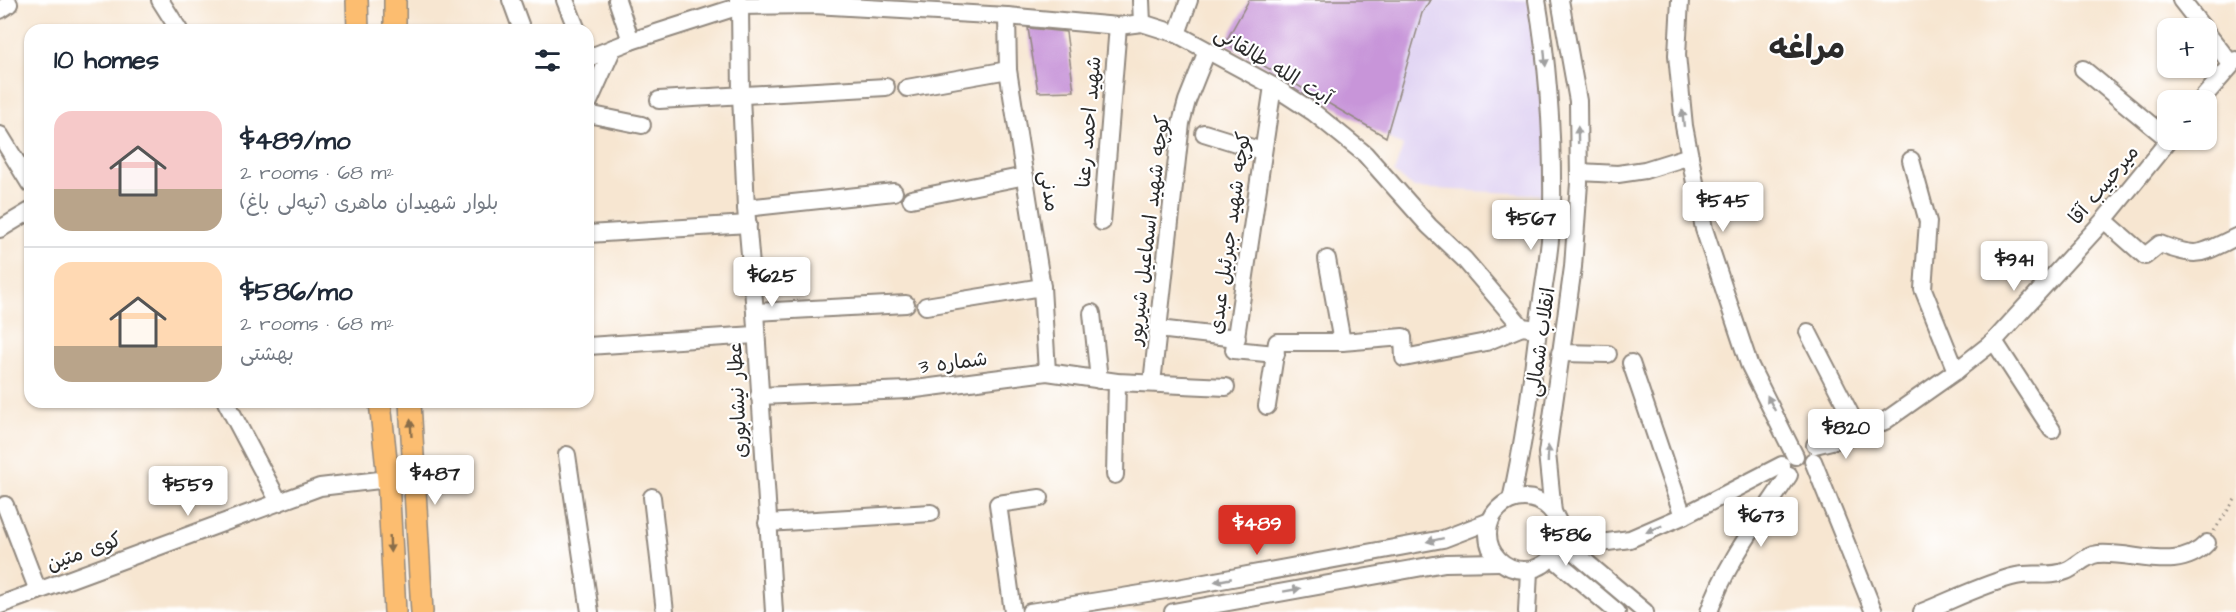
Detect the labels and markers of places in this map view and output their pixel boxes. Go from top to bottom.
pin: $545 [1687,182,1759,233]
pin: $567 [1495,200,1567,251]
pin: $941 [1978,241,2050,292]
pin: $625 [736,257,808,308]
pin: $820 [1810,409,1882,460]
pin: $487 [399,455,471,506]
pin: $559 [152,466,224,517]
pin: $673 [1725,497,1797,548]
pin: $489 [1221,505,1293,556]
pin: $586 [1530,516,1602,567]

